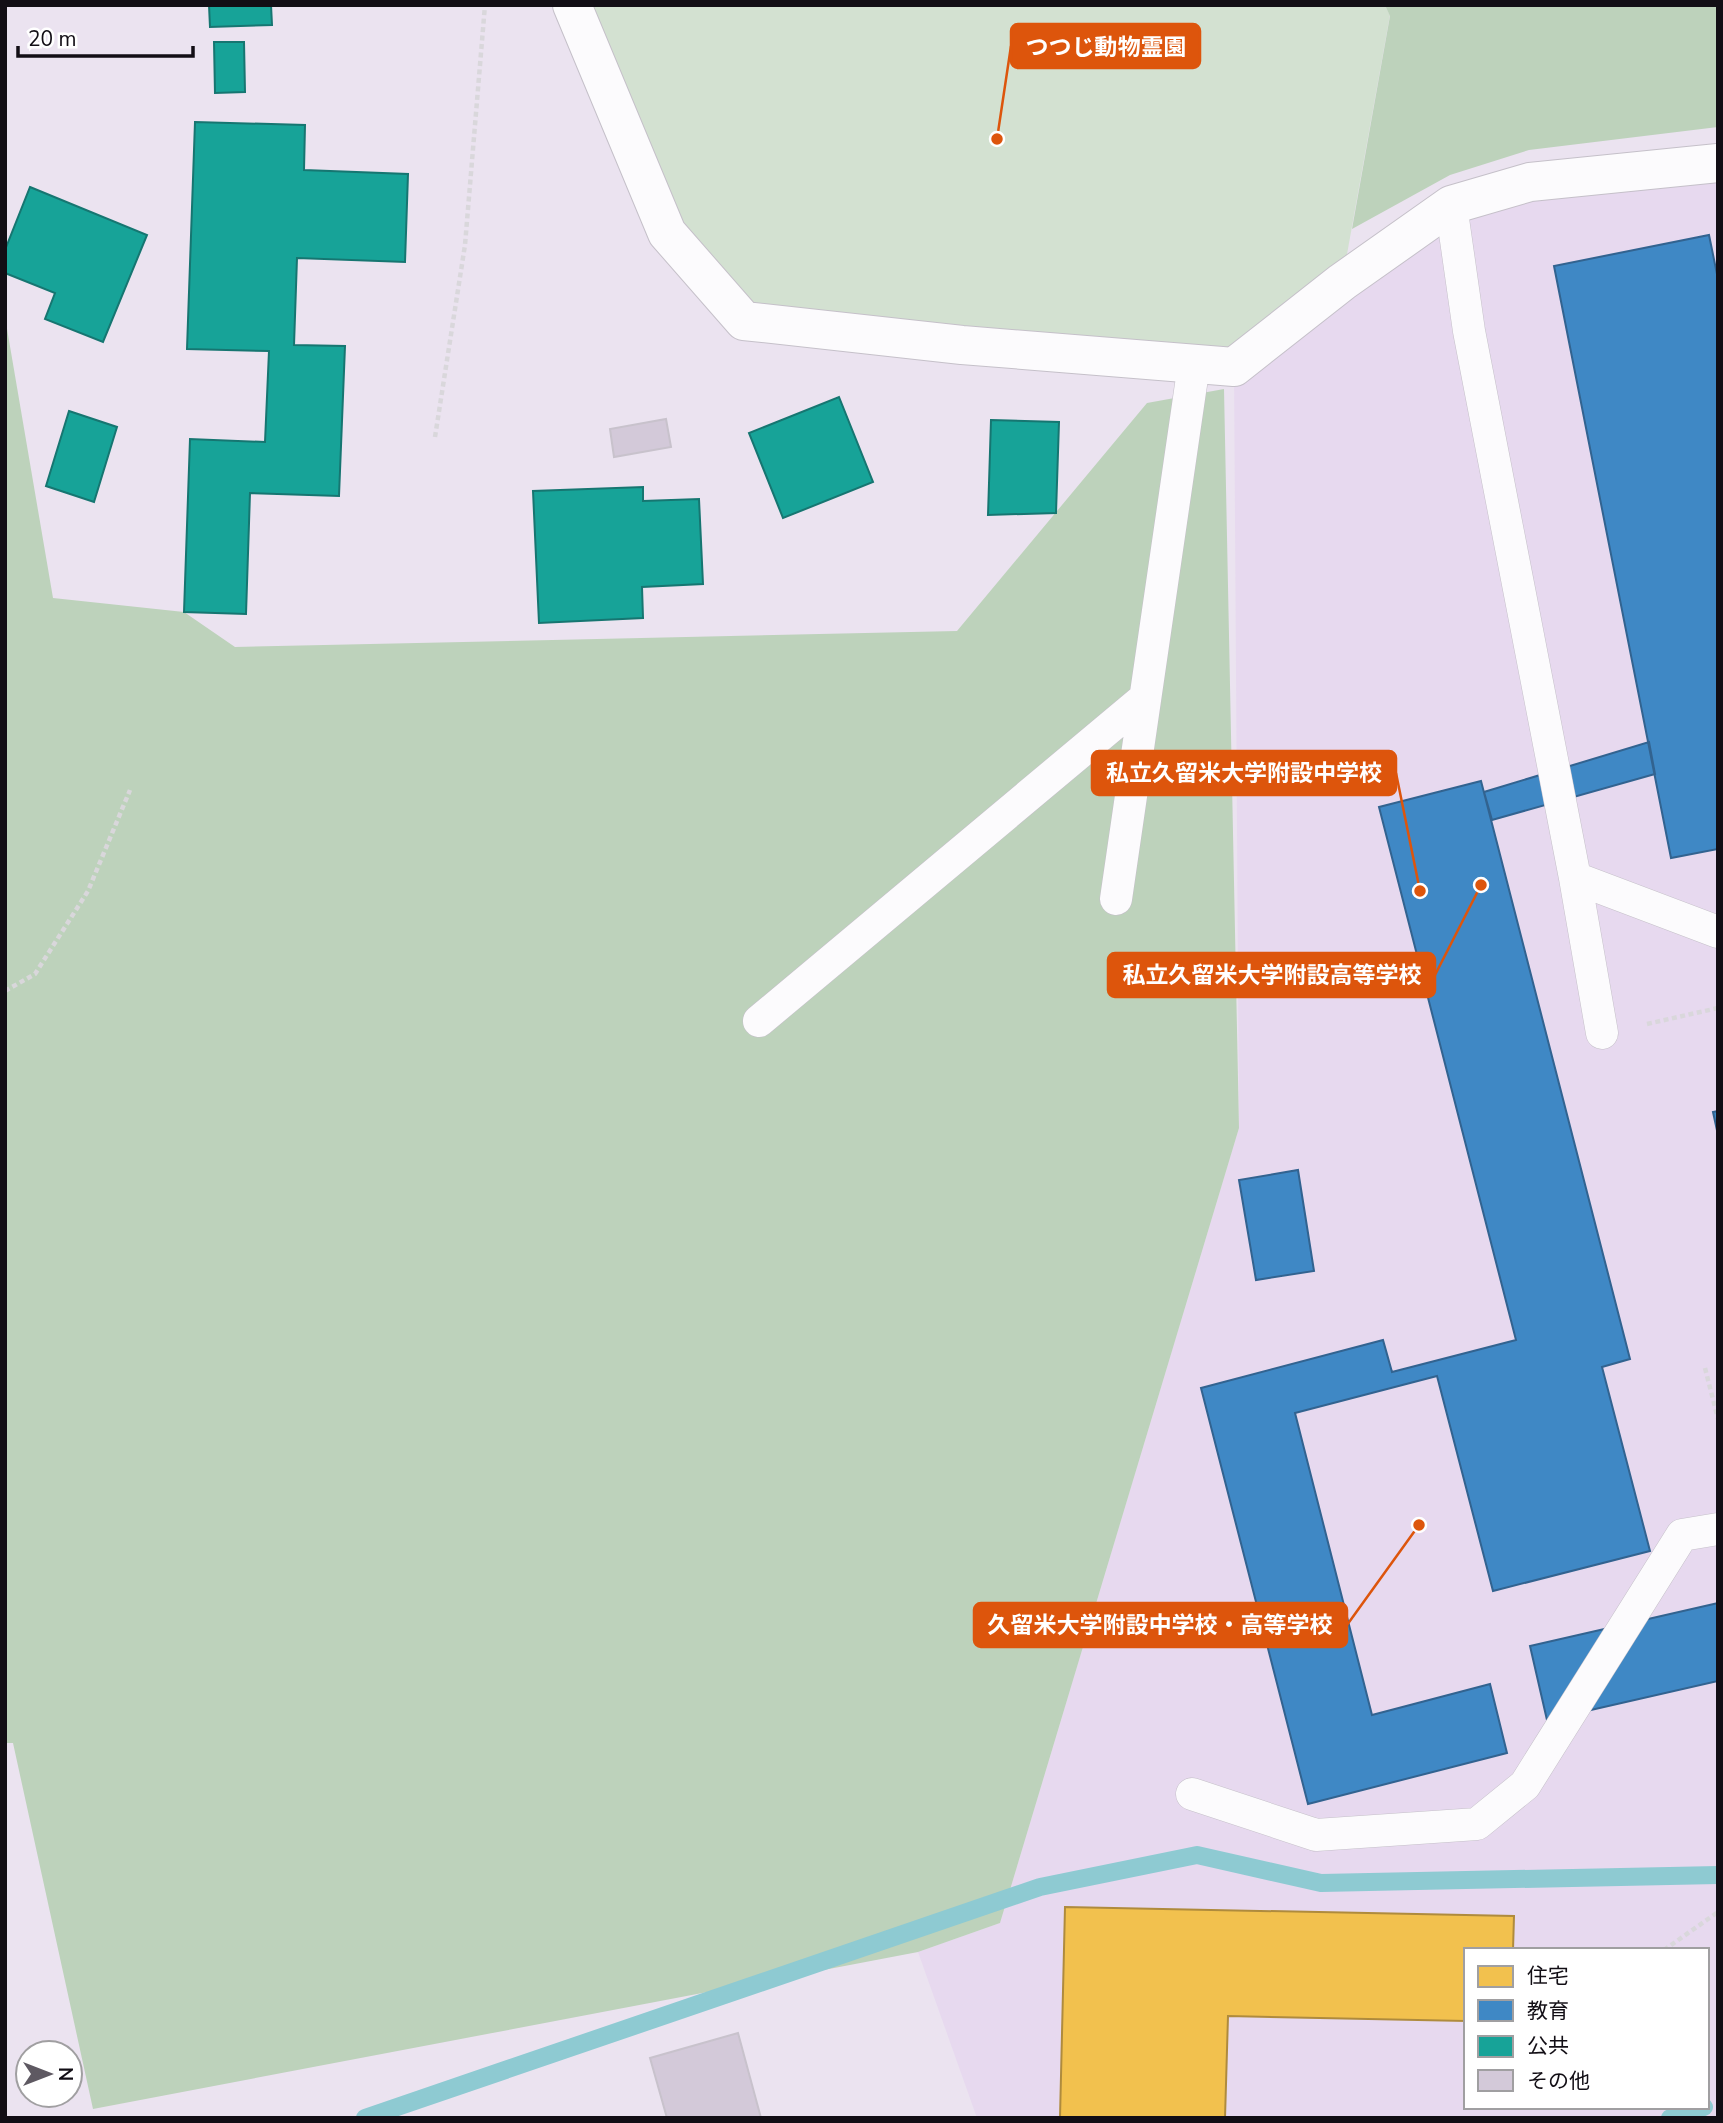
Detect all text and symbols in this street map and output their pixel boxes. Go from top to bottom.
scale bar [18,14,192,58]
callout: つつじ動物霊園 [1011,24,1200,68]
text: 20 m [28,25,77,53]
text: つつじ動物霊園 [1026,32,1187,63]
callout: 私立久留米大学附設中学校 [1092,751,1396,795]
text: 私立久留米大学附設中学校 [1106,758,1382,789]
callout: 私立久留米大学附設高等学校 [1108,953,1435,997]
text: 私立久留米大学附設高等学校 [1123,960,1422,991]
callout: 久留米大学附設中学校・高等学校 [974,1603,1347,1647]
text: 久留米大学附設中学校・高等学校 [988,1610,1333,1641]
legend [1464,1948,1709,2109]
text: 住宅 [1527,1962,1569,1990]
text: 教育 [1527,1997,1569,2025]
text: 公共 [1527,2032,1569,2060]
north arrow [14,2039,84,2109]
text: N [52,2067,78,2081]
text: その他 [1527,2067,1590,2095]

